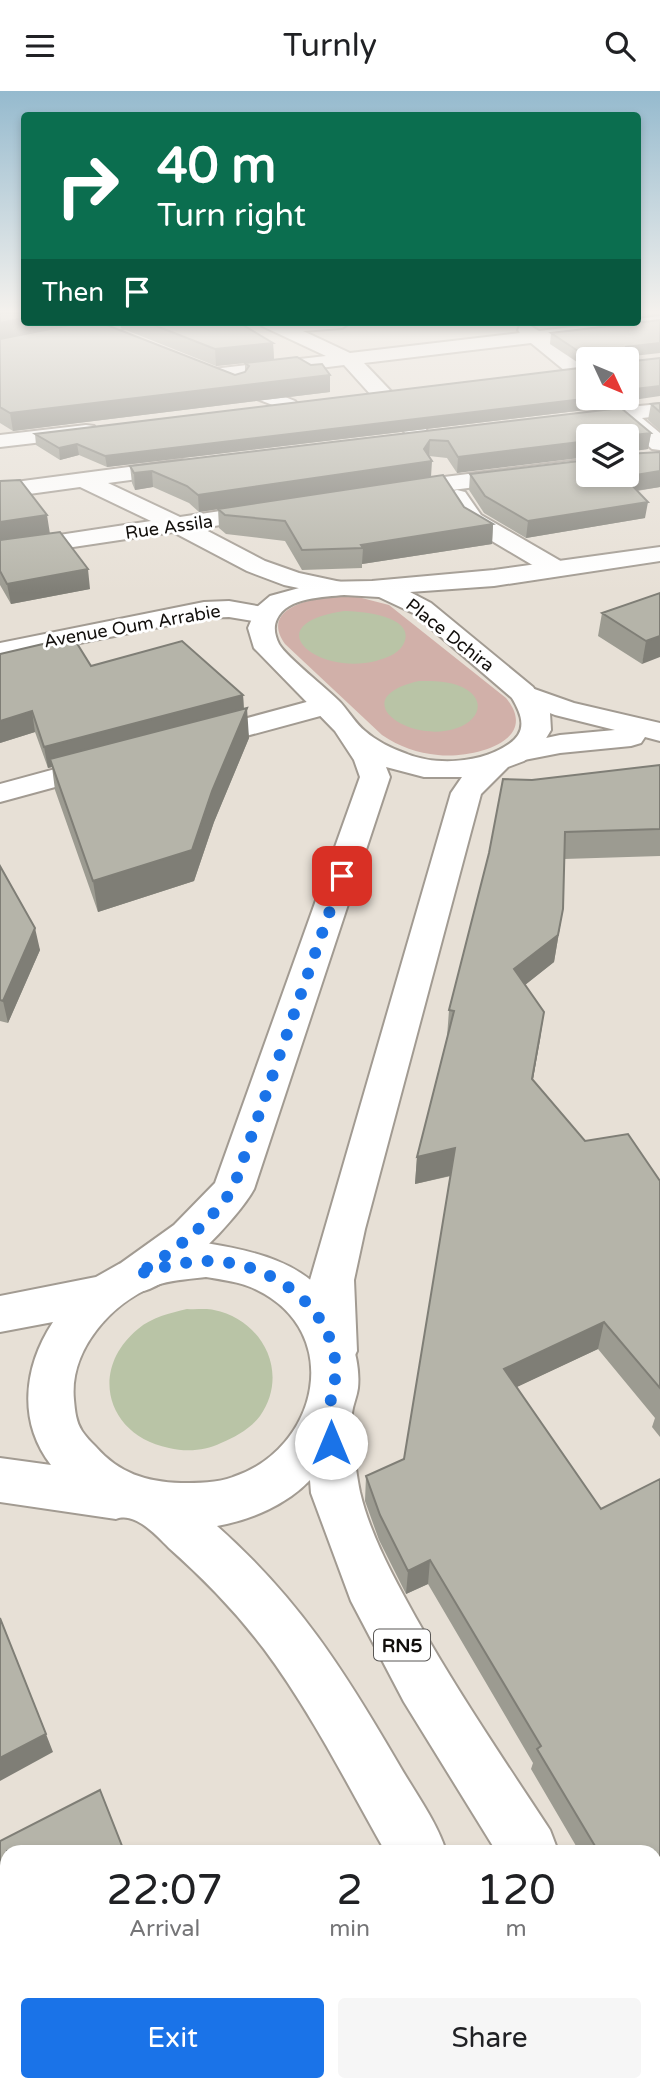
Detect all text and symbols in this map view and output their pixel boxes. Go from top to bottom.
icon: menu [21,27,59,65]
text: Turnly [283,27,377,65]
icon: search [601,27,639,65]
text: 40 m [157,137,276,196]
icon: right [42,140,133,231]
text: Turn right [157,197,306,235]
icon: arrive [118,273,156,311]
text: Then [42,277,104,308]
north arrow [576,347,639,409]
map controls [576,347,639,487]
button: layers [576,424,639,487]
street label: Rue Assila [124,510,214,544]
street label: Place Dchira [401,594,499,676]
street label: Avenue Oum Arrabie [42,600,222,652]
pin [312,846,372,906]
icon: arrive [323,857,361,895]
position arrow [294,1406,368,1480]
road number: RN5 [374,1629,430,1661]
text: 22:07 [106,1865,223,1916]
text: 2 [336,1865,363,1916]
text: 120 [476,1865,556,1916]
text: Arrival [129,1915,200,1943]
text: min [329,1915,370,1943]
text: m [505,1915,527,1943]
button: Exit [21,1998,324,2078]
button: Share [338,1998,641,2078]

